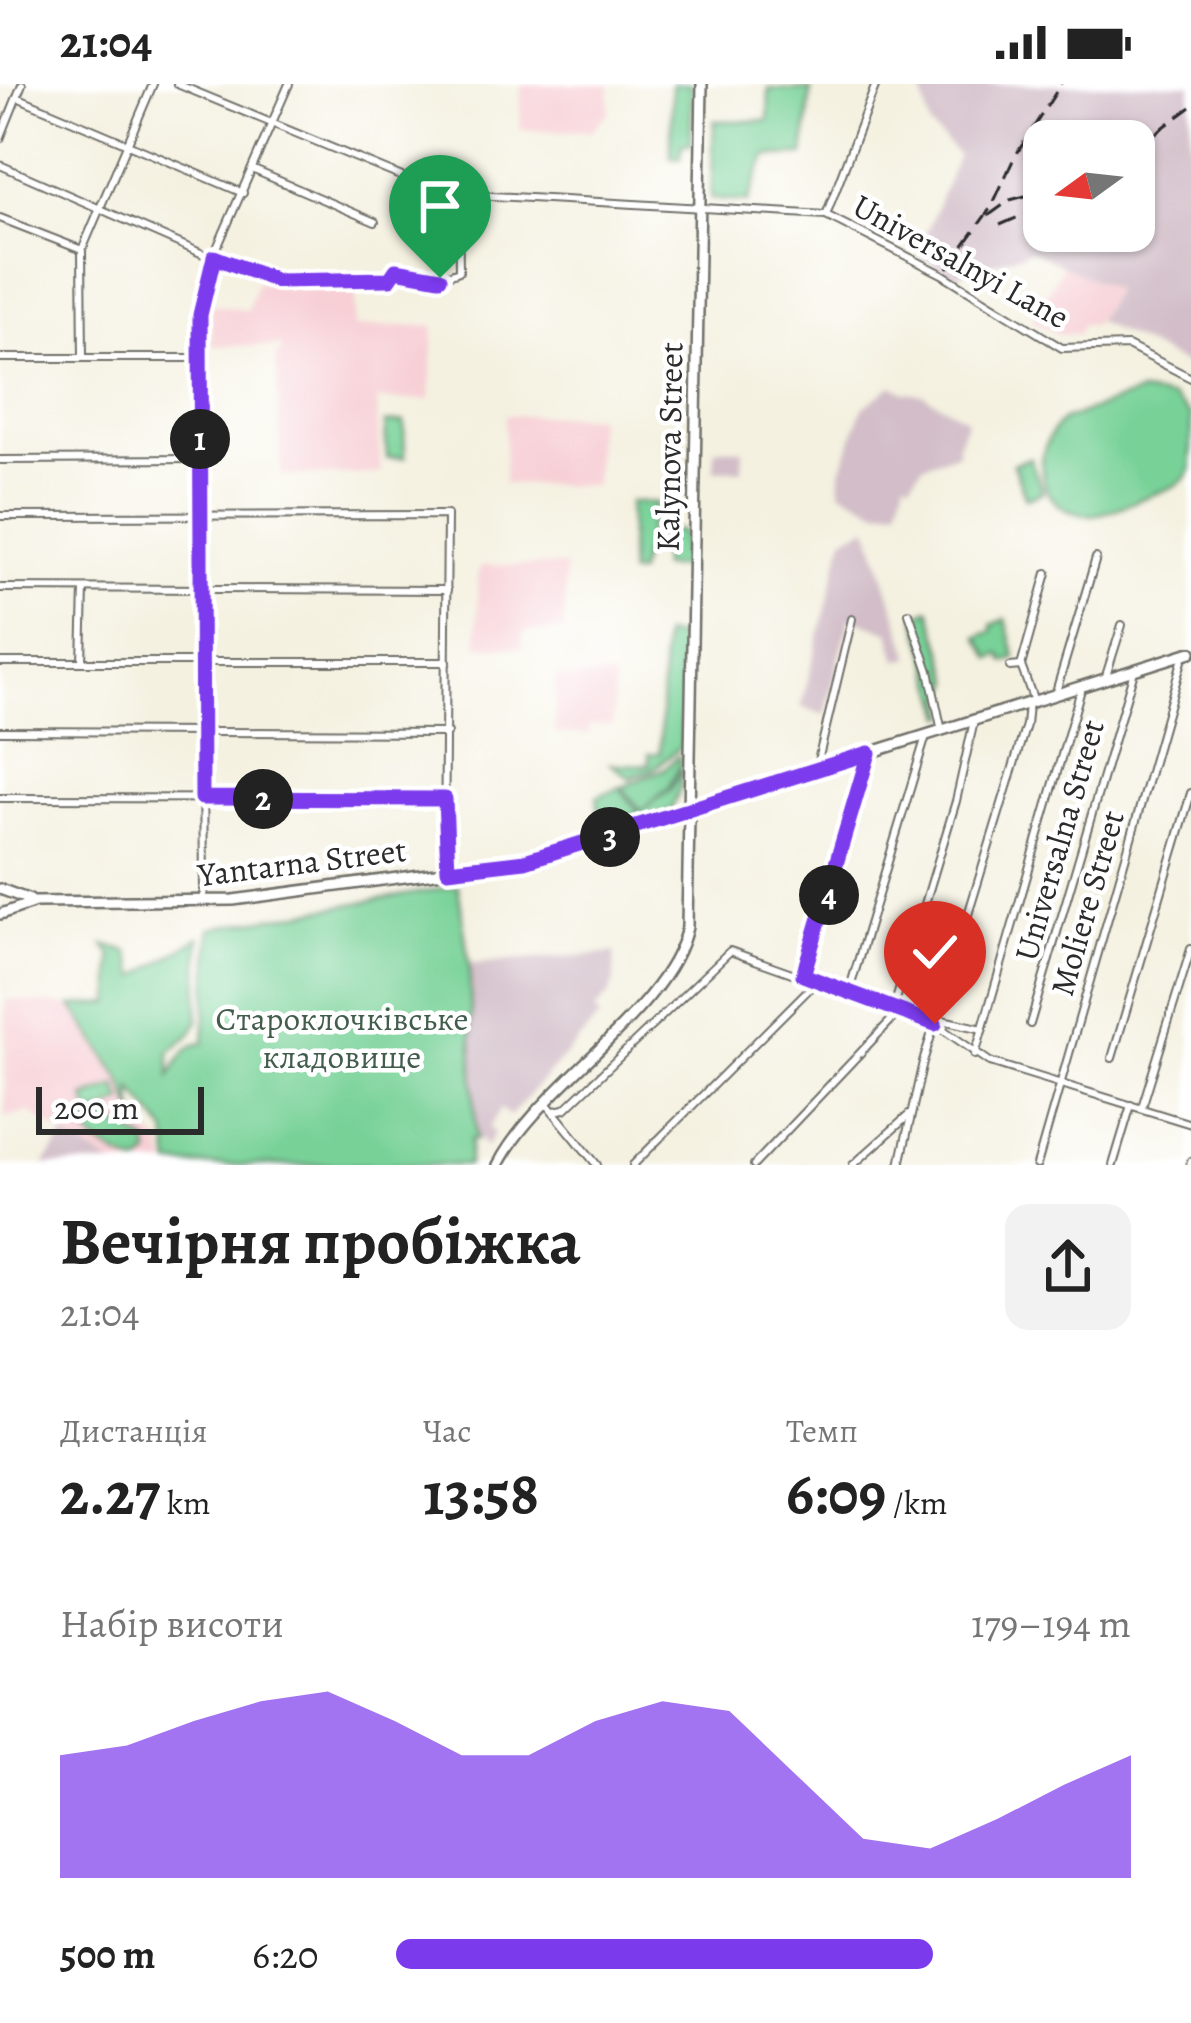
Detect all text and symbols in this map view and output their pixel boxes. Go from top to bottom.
text: 21:04 [60,11,152,73]
north arrow [1023,120,1155,252]
map controls [1023,120,1155,252]
pin [389,155,491,278]
icon: arrive [407,173,473,239]
street label: Universalnyi Lane [845,183,1077,339]
street label: Kalynova Street [645,342,693,552]
pin: 1 [170,409,230,469]
text: 1 [194,416,206,461]
street label: Universalna Street [1003,714,1115,966]
pin: 2 [233,769,293,829]
text: 2 [255,776,271,821]
street label: Moliere Street [1039,805,1135,1001]
pin: 3 [580,807,640,867]
text: 3 [603,814,617,859]
street label: Yantarna Street [194,827,409,897]
pin: 4 [799,865,859,925]
text: 4 [821,872,837,917]
pin [884,901,986,1024]
icon: check [902,919,968,985]
park label: Староклочківське кладовище [216,996,468,1079]
scale bar [36,1081,204,1134]
text: 200 m [54,1085,139,1130]
text: Вечірня пробіжка [60,1196,581,1286]
button: share [1005,1204,1131,1330]
text: 21:04 [60,1286,140,1339]
text: Дистанція [60,1408,207,1453]
text: Час [423,1408,472,1453]
text: Темп [786,1408,858,1453]
text: 2.27 [60,1453,160,1535]
text: 13:58 [423,1453,539,1535]
text: 6:09 [786,1453,886,1535]
text: km [160,1480,211,1525]
text: /km [886,1480,948,1525]
text: Набір висоти [60,1597,284,1650]
text: 179–194 m [971,1597,1131,1650]
text: 500 m [60,1928,155,1981]
text: 6:20 [252,1928,319,1981]

